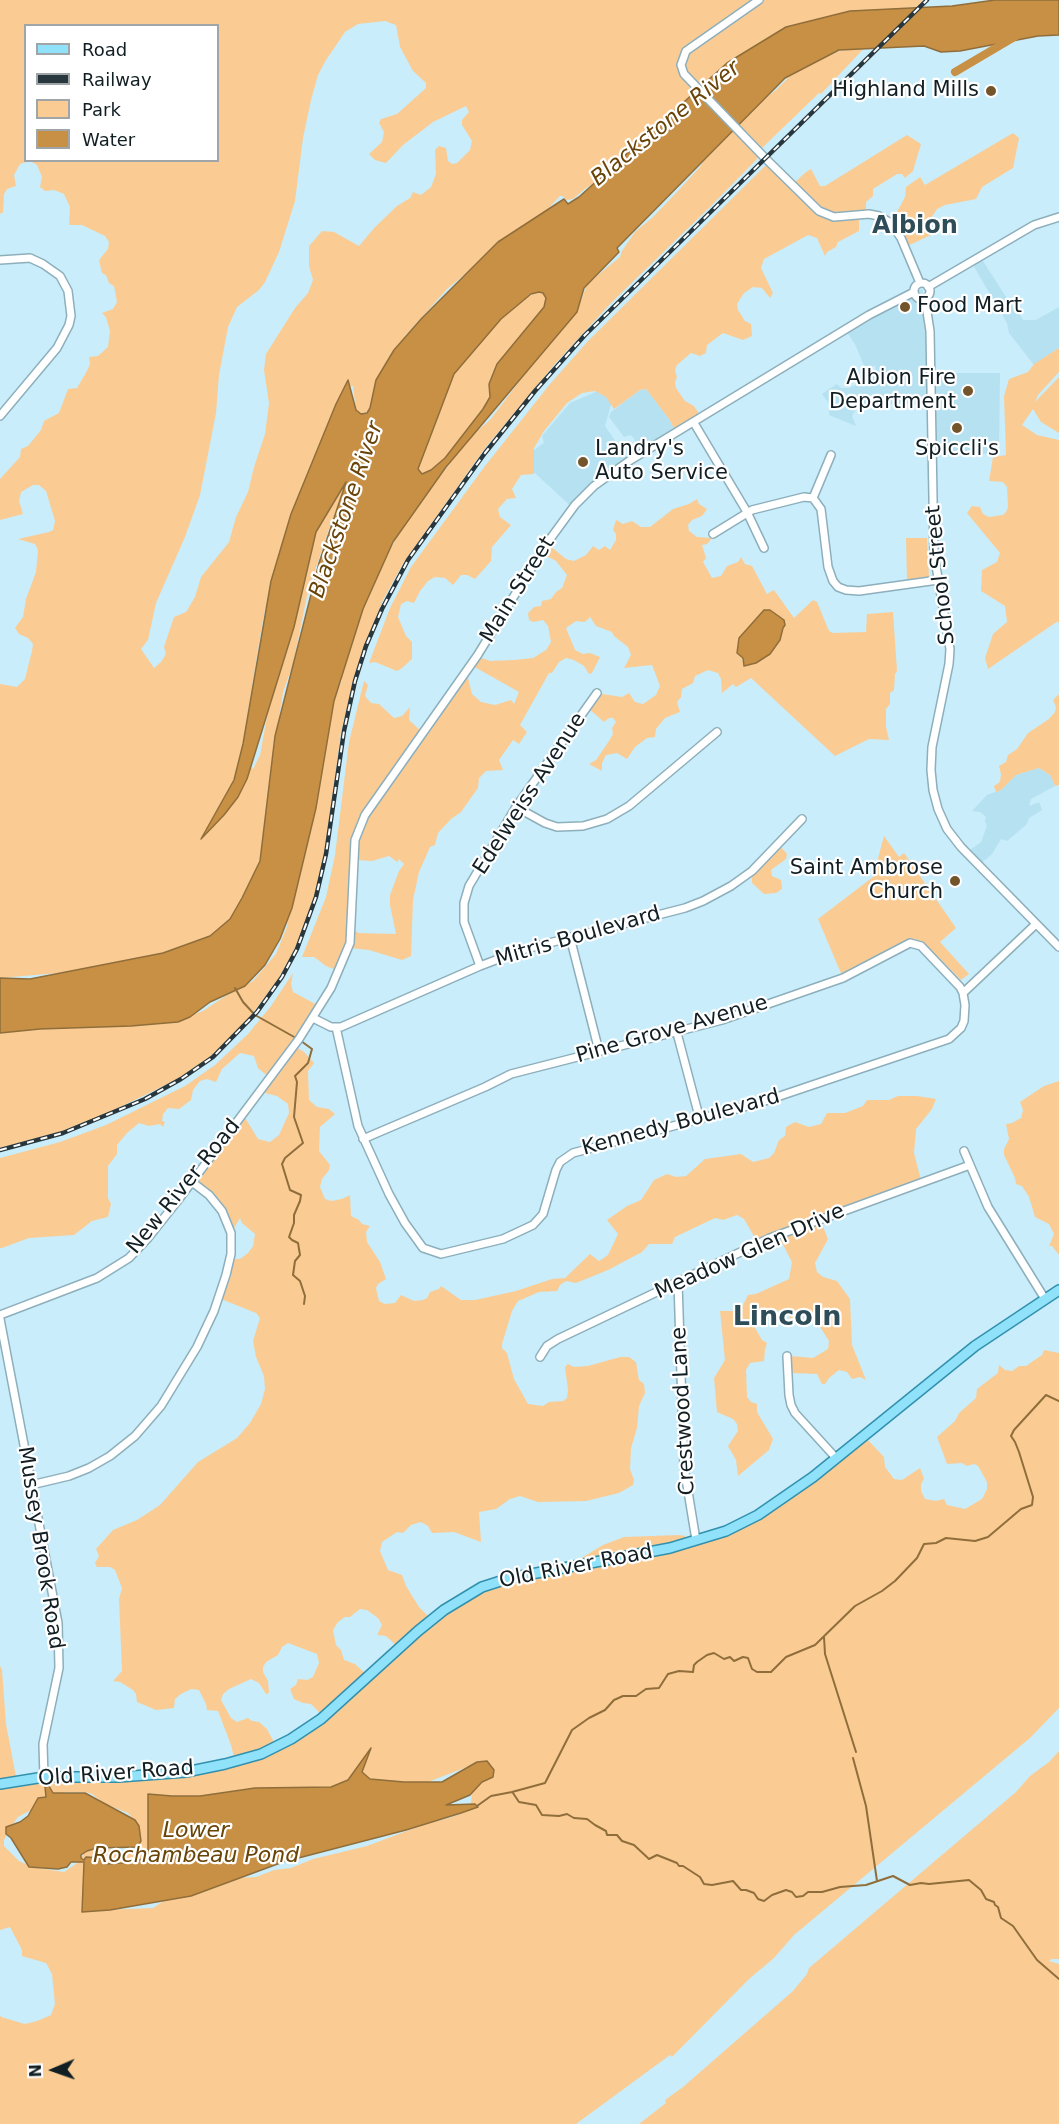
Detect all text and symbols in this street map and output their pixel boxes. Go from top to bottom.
legend [24,24,219,162]
text: Road [82,39,127,60]
water label: Blackstone River [586,56,746,192]
text: Railway [82,69,152,90]
place label: Highland Mills [832,78,979,104]
marker: Highland Mills [984,84,998,98]
text: Park [82,99,121,120]
text: Water [82,129,135,150]
district label: Albion [872,213,958,241]
place label: Food Mart [917,294,1022,320]
marker: Food Mart [898,300,912,314]
place label: Albion Fire Department [829,366,956,416]
marker: Albion Fire Department [961,384,975,398]
water label: Blackstone River [304,418,390,602]
marker: Spiccli's [950,421,964,435]
place label: Landry's Auto Service [595,437,728,487]
place label: Spiccli's [915,437,999,463]
marker: Landry's Auto Service [576,455,590,469]
street label: School Street [921,504,961,646]
street label: Main Street [475,532,561,648]
street label: Edelweiss Avenue [468,708,592,880]
place label: Saint Ambrose Church [790,856,943,906]
marker: Saint Ambrose Church [948,874,962,888]
street label: Mitris Boulevard [493,901,663,973]
street label: Pine Grove Avenue [573,991,771,1069]
street label: Kennedy Boulevard [579,1084,783,1162]
street label: New River Road [122,1114,246,1260]
street label: Meadow Glen Drive [651,1199,849,1305]
district label: Lincoln [733,1302,841,1334]
street label: Crestwood Lane [667,1326,701,1496]
street label: Mussey Brook Road [12,1445,68,1651]
street label: Old River Road [497,1540,655,1594]
street label: Old River Road [37,1756,195,1792]
water label: Lower Rochambeau Pond [93,1818,299,1870]
north arrow [24,2040,84,2100]
text: N [26,2064,45,2078]

